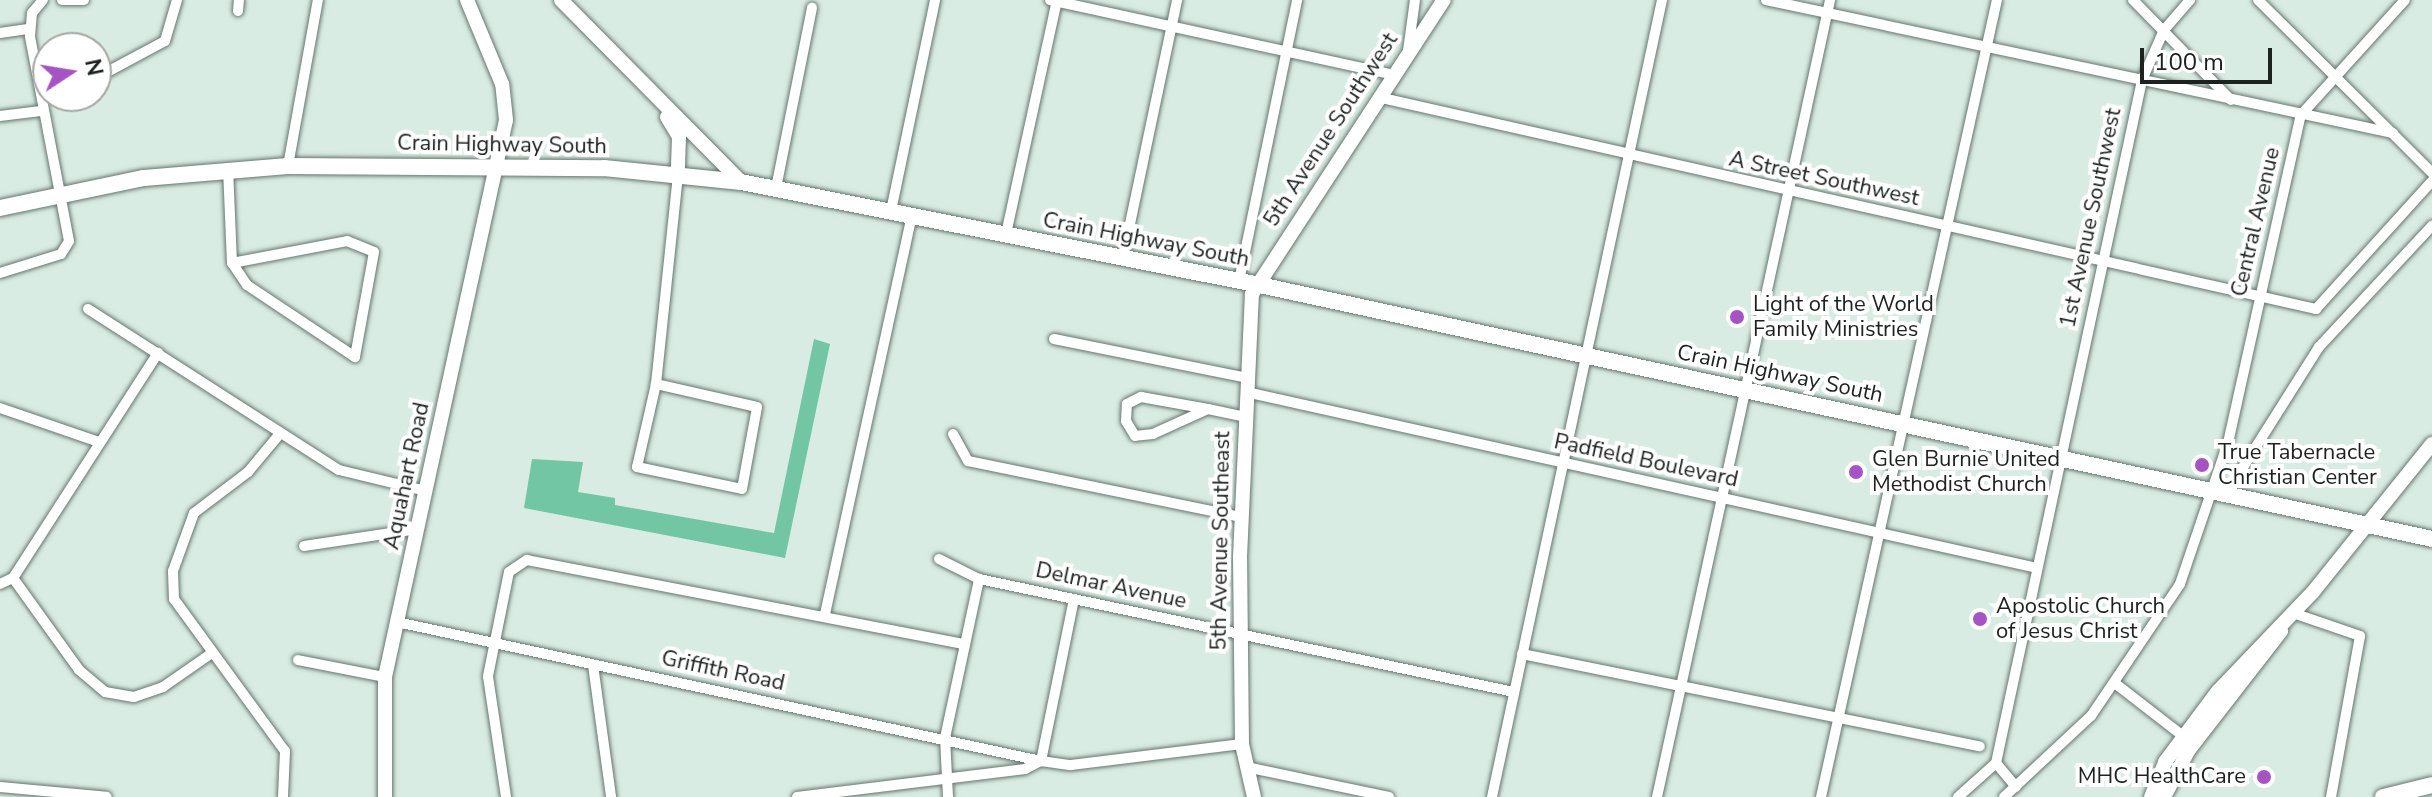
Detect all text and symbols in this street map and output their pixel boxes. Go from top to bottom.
street label: 5th Avenue Southwest [1258,28,1404,232]
north arrow [32,32,112,112]
scale bar [2144,32,2276,82]
text: 100 m [2154,46,2224,78]
text: N [77,56,110,79]
street label: 1st Avenue Southwest [2055,106,2127,330]
street label: Crain Highway South [397,130,607,160]
street label: Central Avenue [2226,145,2286,299]
street label: A Street Southwest [1726,146,1922,212]
street label: Crain Highway South [1041,207,1251,273]
place label: Light of the World Family Ministries [1753,291,1934,342]
marker: Light of the World Family Ministries [1728,308,1746,326]
street label: Crain Highway South [1675,339,1885,409]
street label: Aquahart Road [379,400,435,552]
street label: Padfield Boulevard [1552,429,1740,493]
street label: 5th Avenue Southeast [1206,431,1236,651]
place label: True Tabernacle Christian Center [2218,439,2377,490]
place label: Glen Burnie United Methodist Church [1872,446,2060,498]
marker: True Tabernacle Christian Center [2193,456,2211,474]
marker: Glen Burnie United Methodist Church [1847,463,1865,481]
street label: Delmar Avenue [1033,557,1189,615]
place label: Apostolic Church of Jesus Christ [1996,593,2165,644]
marker: Apostolic Church of Jesus Christ [1971,610,1989,628]
street label: Griffith Road [659,645,787,697]
place label: MHC HealthCare [2078,764,2246,790]
marker: MHC HealthCare [2253,766,2275,788]

